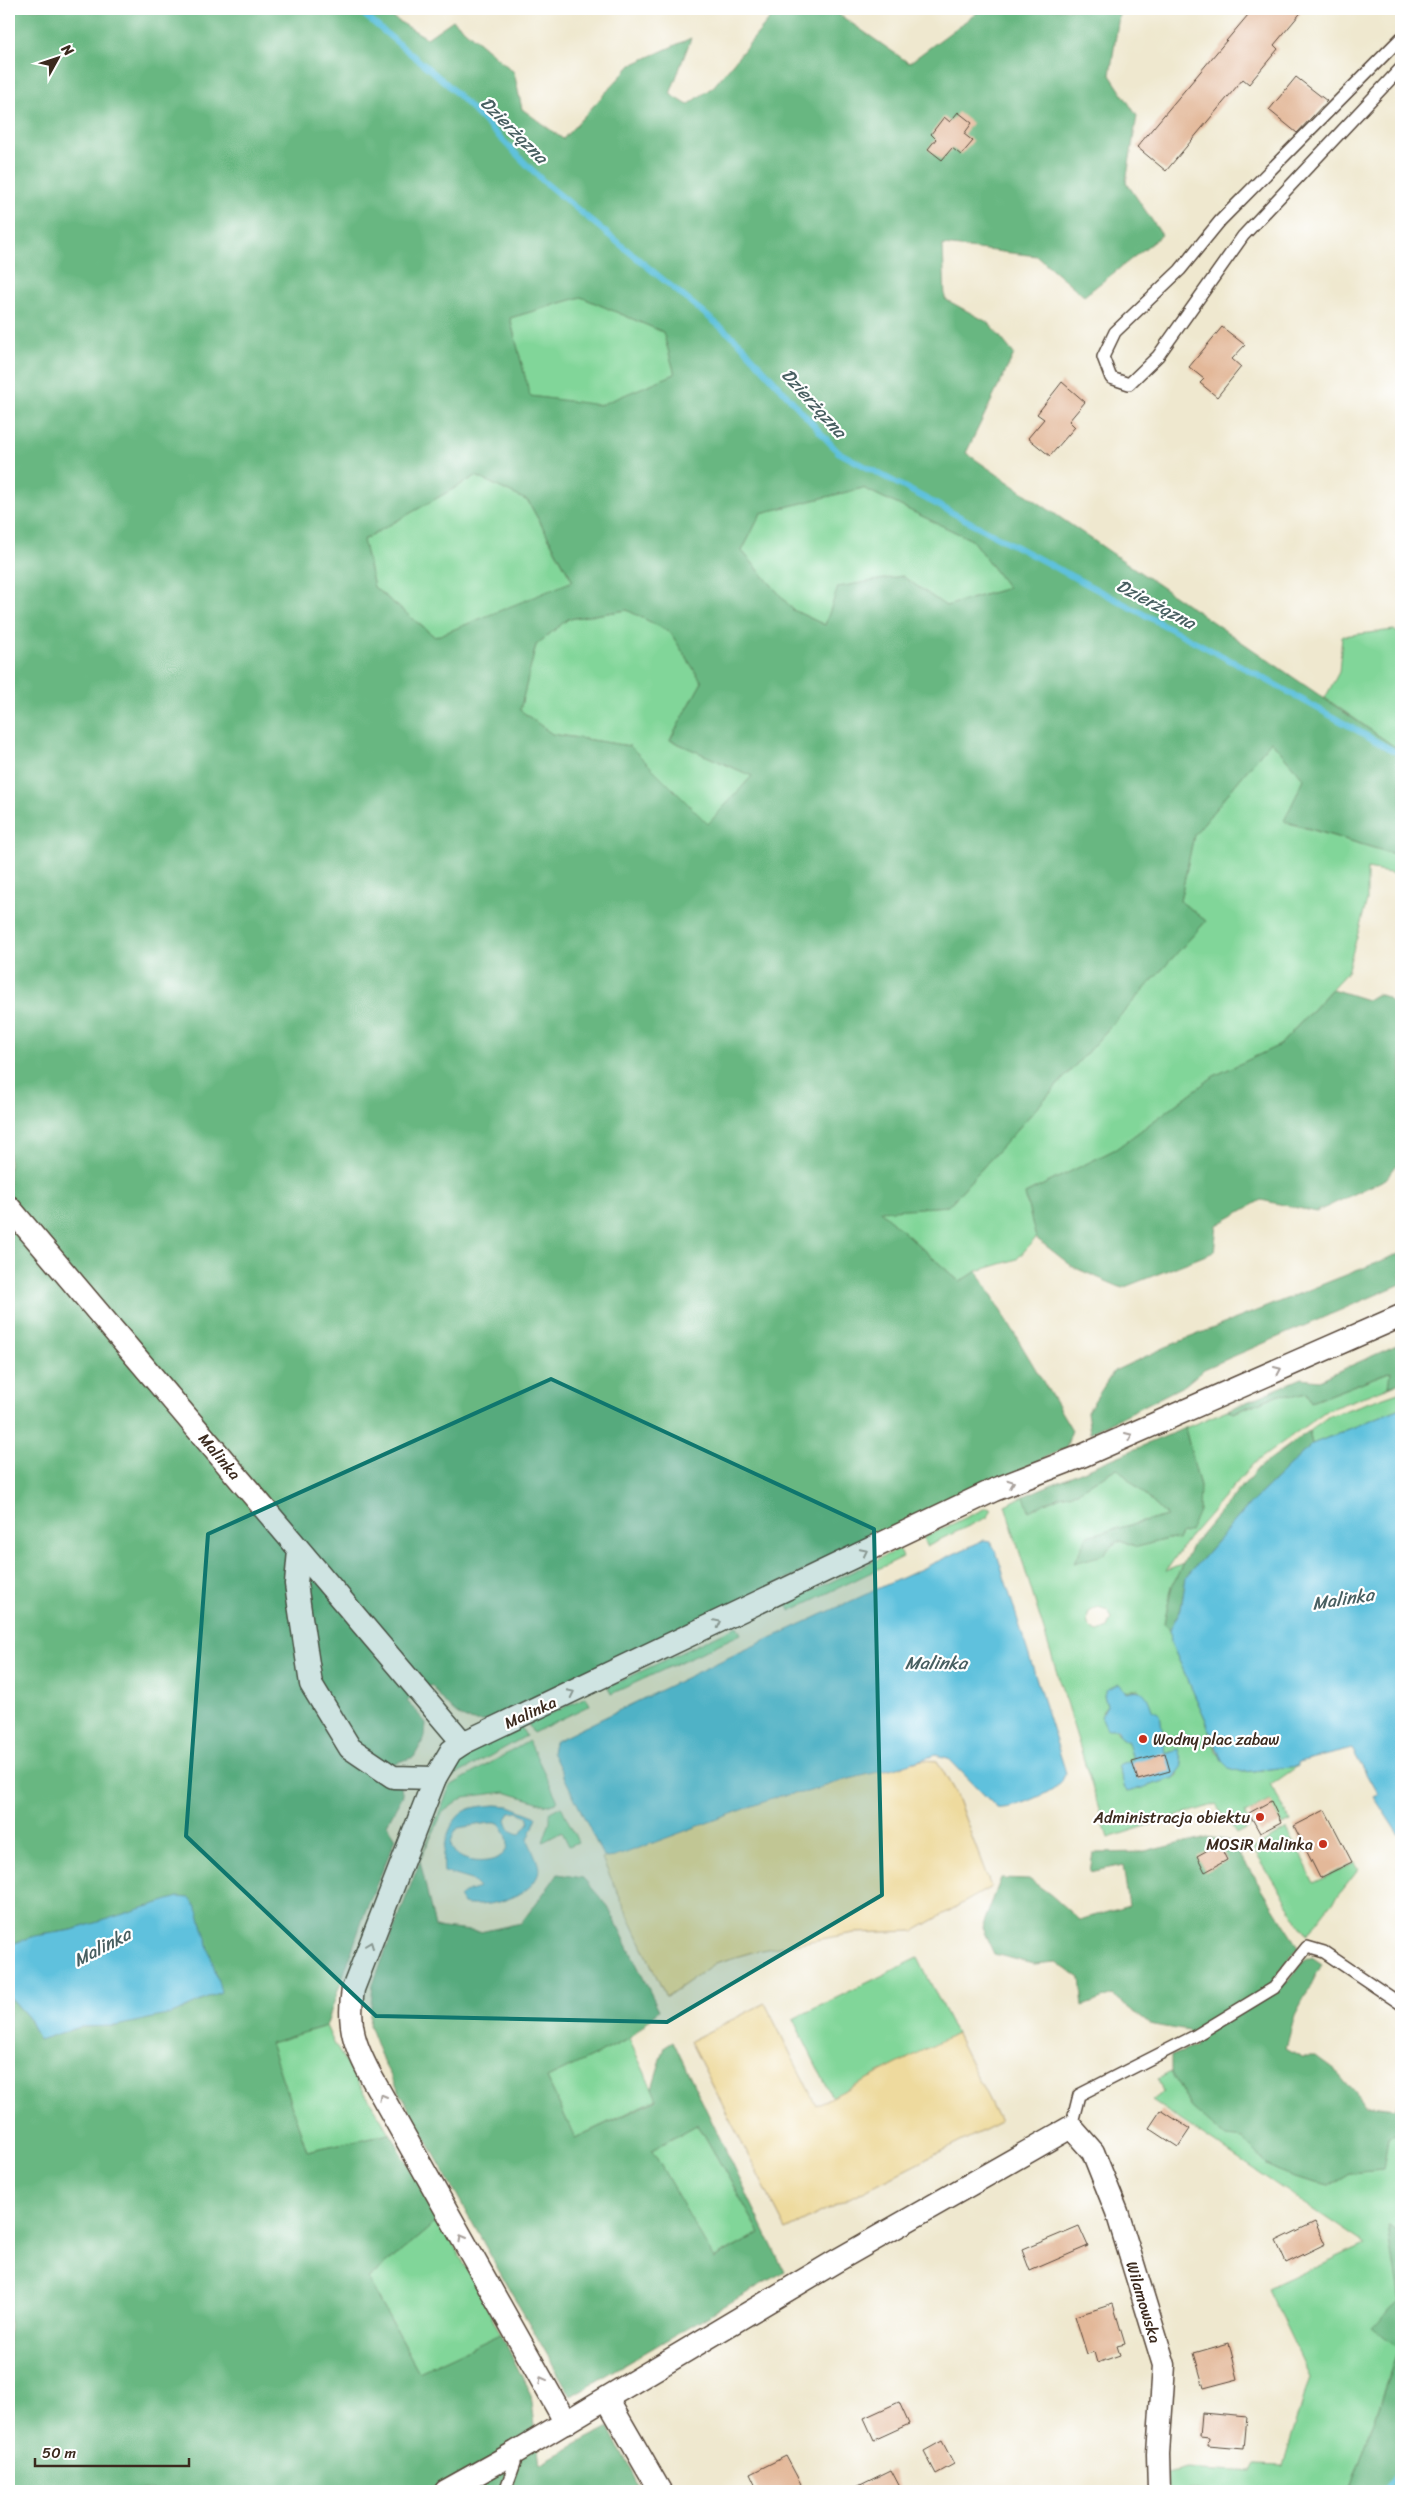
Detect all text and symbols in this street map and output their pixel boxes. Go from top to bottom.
north arrow [32,32,82,82]
text: N [54,37,80,62]
water label: Dzierżązna [472,88,557,173]
water label: Dzierżązna [773,360,856,447]
water label: Dzierżązna [1111,570,1203,639]
one-way arrow [1273,1366,1282,1377]
street label: Malinka [191,1426,248,1487]
one-way arrow [1124,1431,1133,1442]
one-way arrow [1006,1479,1015,1490]
one-way arrow [859,1548,868,1559]
water label: Malinka [1310,1578,1378,1620]
one-way arrow [712,1619,721,1629]
water label: Malinka [905,1647,969,1679]
street label: Malinka [499,1688,561,1737]
one-way arrow [566,1688,575,1699]
place label: Wodny plac zabaw [1153,1725,1279,1754]
marker: Wodny plac zabaw [1137,1733,1149,1745]
place label: Administracja obiektu [1093,1803,1250,1832]
marker: Administracja obiektu [1254,1811,1266,1823]
place label: MOSiR Malinka [1206,1830,1313,1859]
marker: MOSiR Malinka [1317,1838,1329,1850]
water label: Malinka [67,1917,139,1976]
one-way arrow [364,1942,374,1950]
one-way arrow [379,2093,389,2102]
one-way arrow [459,2235,469,2244]
street label: Wilamowska [1117,2258,1170,2347]
one-way arrow [539,2376,549,2385]
scale bar [35,2435,189,2467]
text: 50 m [42,2440,77,2466]

